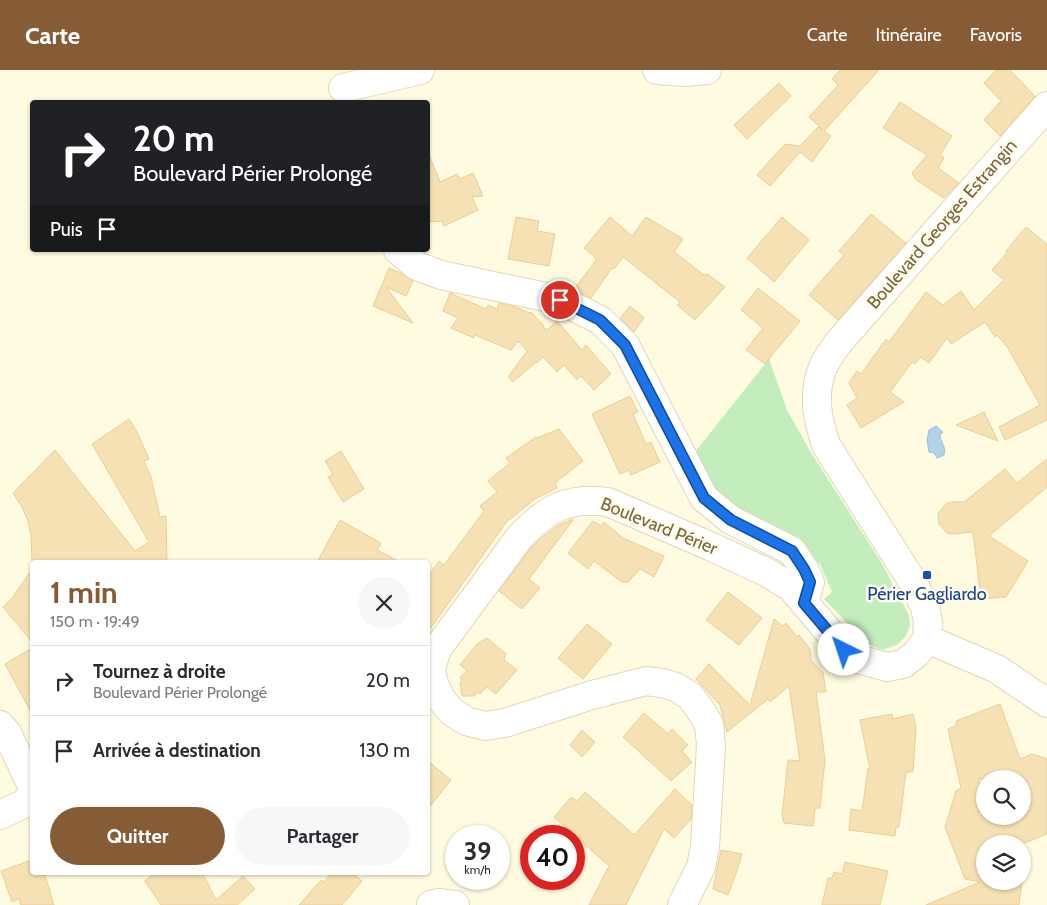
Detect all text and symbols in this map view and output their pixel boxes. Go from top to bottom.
text: Carte [25,21,80,50]
text: Carte [807,24,847,46]
text: Itinéraire [875,24,942,46]
text: Favoris [970,24,1022,46]
text: 20 m [133,117,215,160]
icon: right [50,120,115,185]
street label: Boulevard Georges Estrangin [862,135,1022,313]
text: Boulevard Périer Prolongé [133,160,372,187]
icon: arrive [93,215,121,243]
text: Puis [50,218,83,241]
pin [539,279,581,321]
icon: arrive [546,286,574,314]
street label: Boulevard Périer [597,493,721,560]
marker: Périer Gagliardo [921,569,933,581]
text: 1 min [50,574,118,611]
button: close [358,577,410,629]
place label: Périer Gagliardo [867,583,987,605]
text: 150 m · 19:49 [50,612,140,631]
position arrow [817,623,869,675]
text: Tournez à droite [93,660,226,683]
icon: right [50,667,78,695]
text: 20 m [366,669,410,692]
text: Boulevard Périer Prolongé [93,683,267,702]
icon: arrive [50,737,78,765]
text: Arrivée à destination [93,739,261,762]
text: 130 m [359,739,410,762]
map controls [976,770,1031,890]
button: search [976,770,1031,825]
button: Quitter [50,807,225,865]
button: Partager [235,807,410,865]
speed limit sign: 40 [520,825,585,890]
button: layers [976,835,1031,890]
text: 39 [464,836,491,866]
text: km/h [464,862,491,877]

